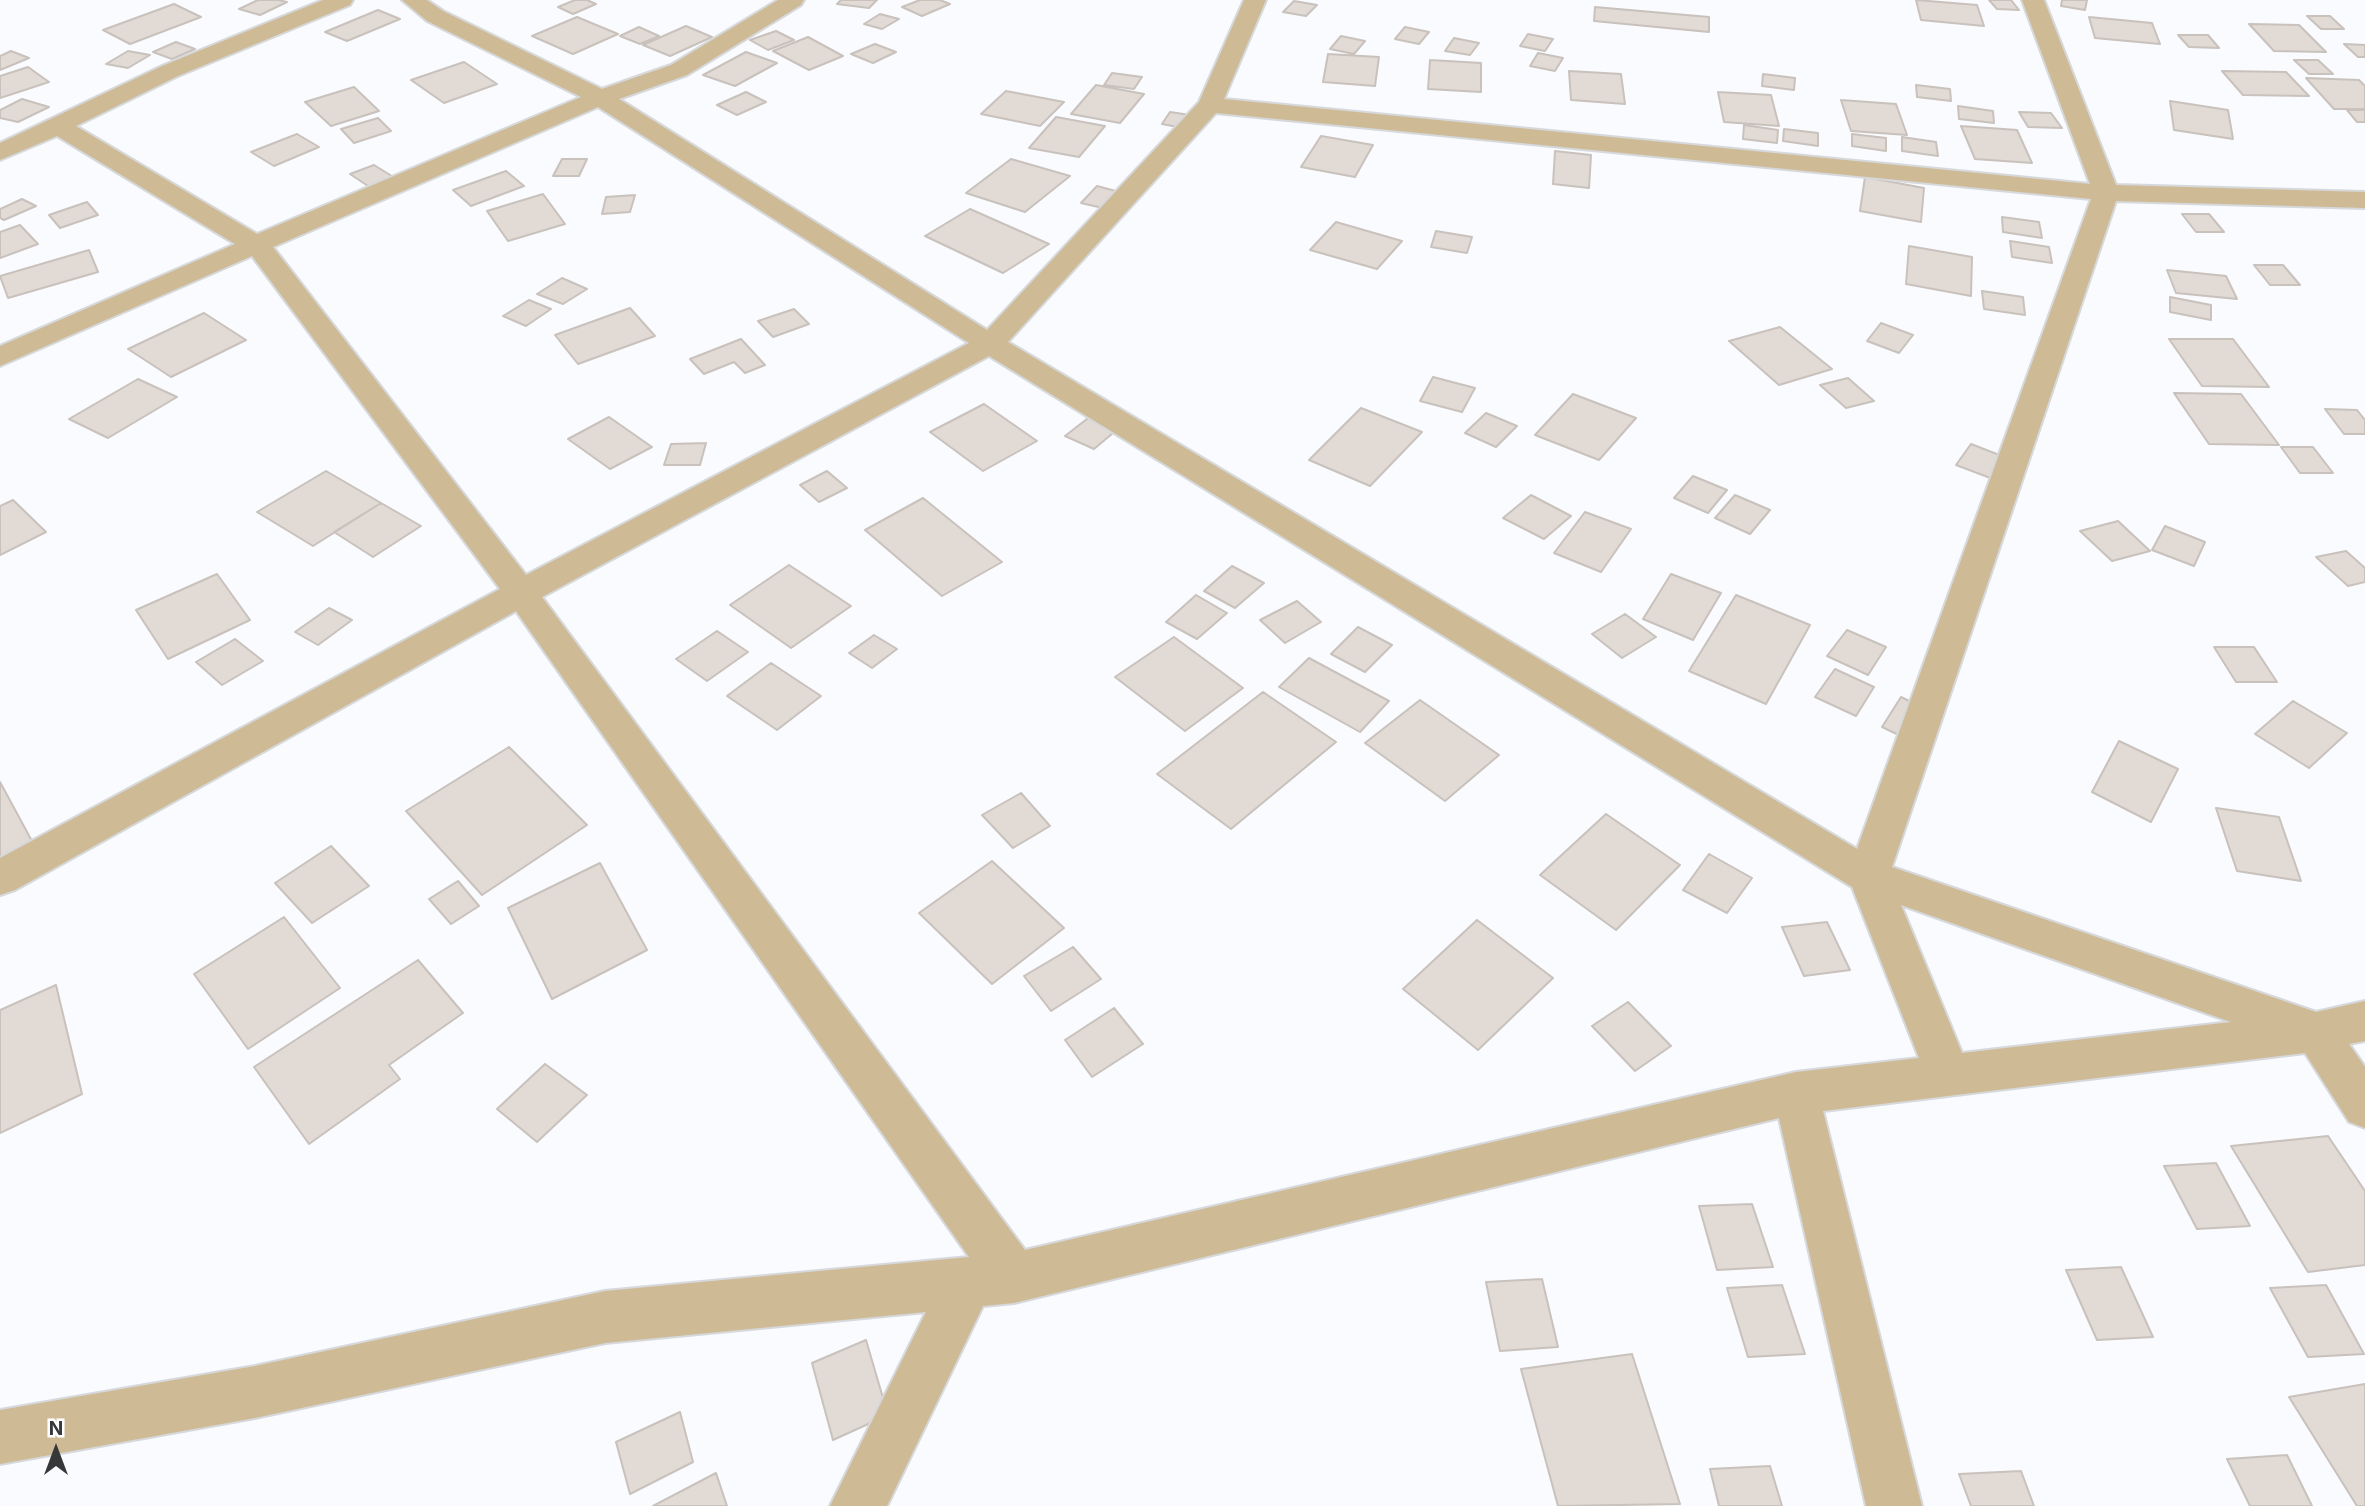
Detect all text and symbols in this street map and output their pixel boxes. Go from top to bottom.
north arrow [21,1415,91,1485]
text: N [49,1417,63,1440]

